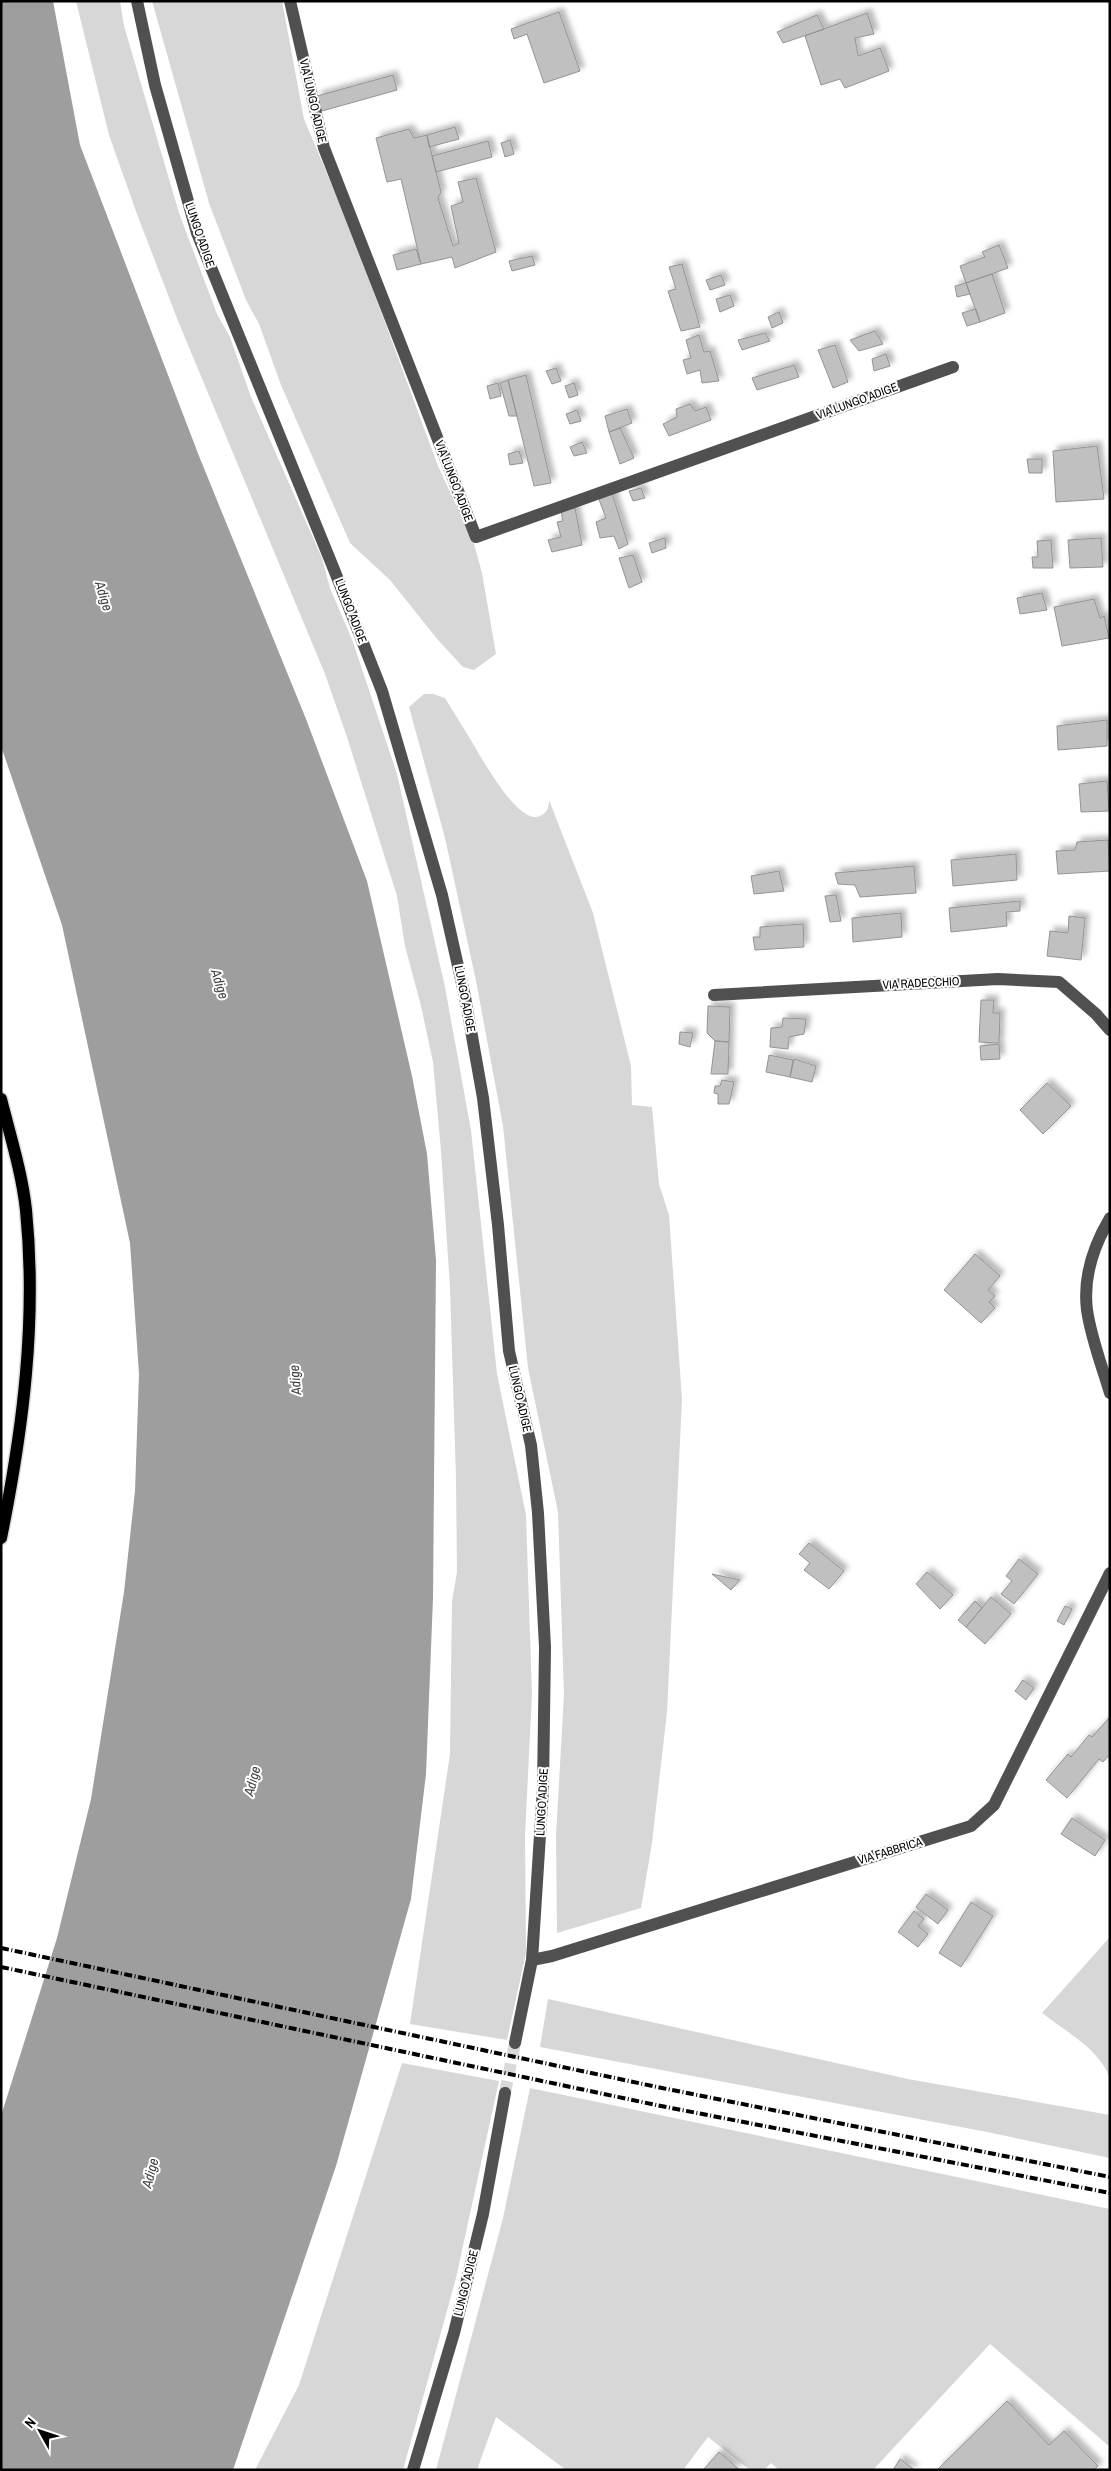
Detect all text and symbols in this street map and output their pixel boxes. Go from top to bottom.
street label: VIA LUNGO ADIGE [296,57,330,145]
street label: LUNGO ADIGE [181,200,219,270]
street label: VIA LUNGO ADIGE [814,379,900,423]
street label: VIA LUNGO ADIGE [431,438,477,524]
street label: LUNGO ADIGE [331,576,371,646]
water label: Adige [91,578,117,613]
street label: LUNGO ADIGE [451,964,479,1034]
water label: Adige [207,966,233,1001]
street label: VIA RADECCHIO [882,973,960,993]
water label: Adige [285,1364,305,1397]
street label: LUNGO ADIGE [505,1364,535,1434]
water label: Adige [239,1764,265,1799]
street label: LUNGO ADIGE [532,1768,552,1836]
street label: VIA FABBRICA [856,1833,925,1868]
water label: Adige [137,2156,163,2191]
street label: LUNGO ADIGE [450,2248,482,2318]
north arrow [15,2406,65,2456]
text: N [20,2414,40,2432]

